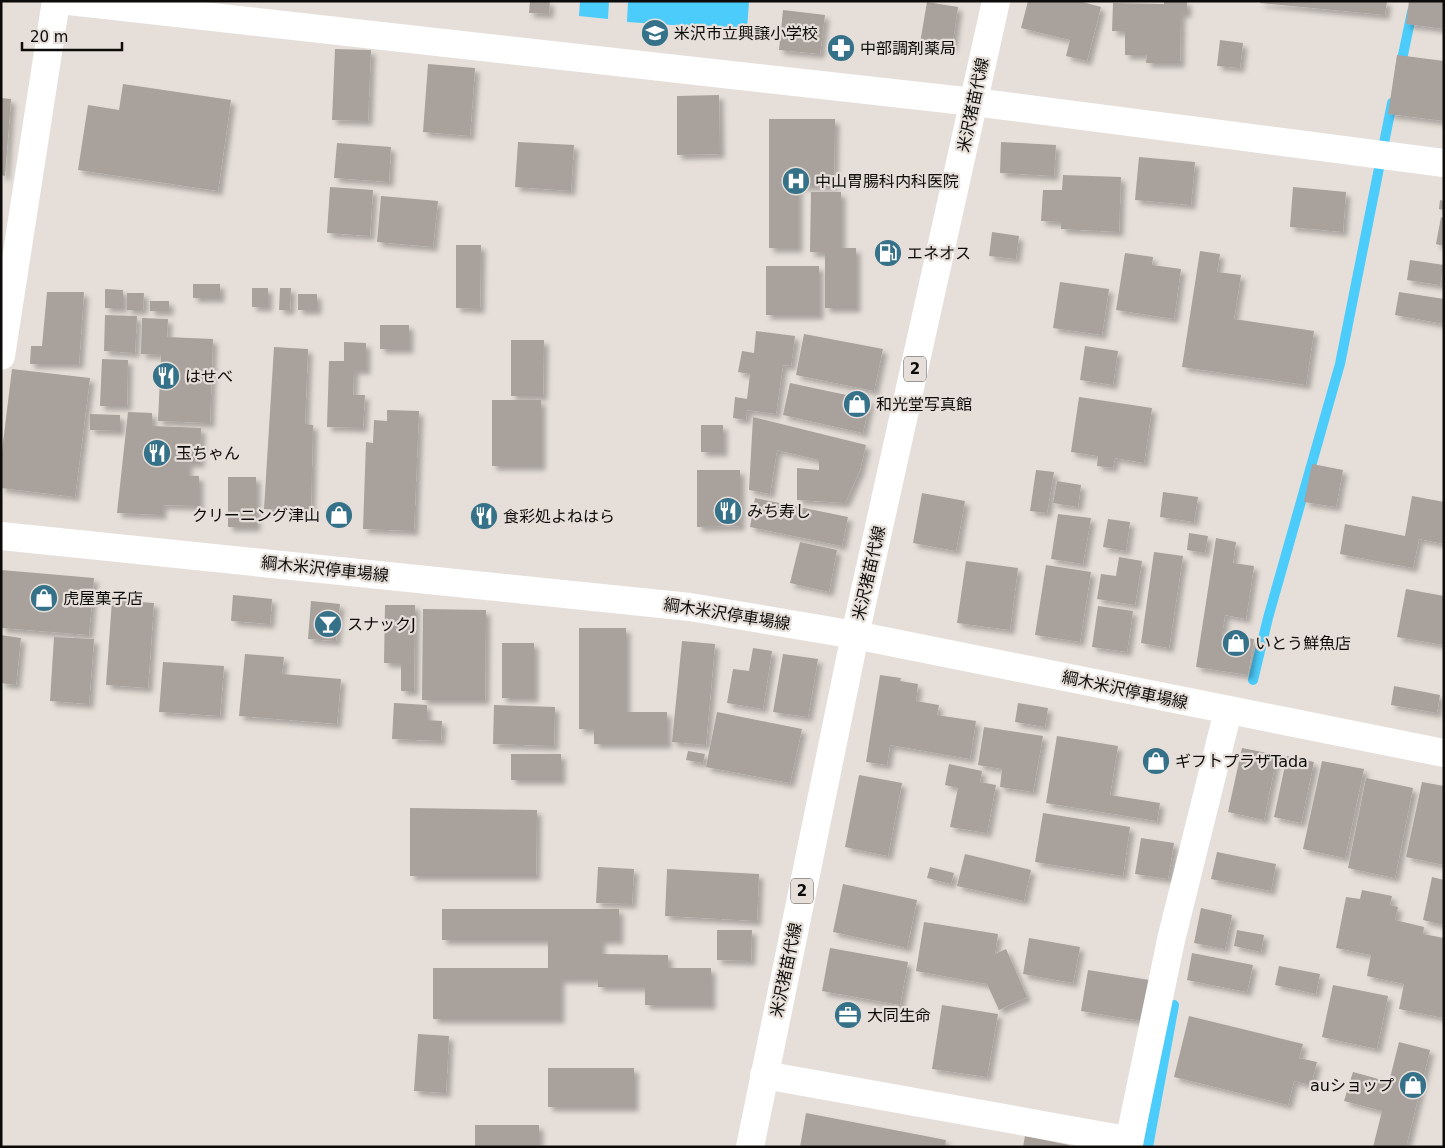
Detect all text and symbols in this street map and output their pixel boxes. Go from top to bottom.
school or university icon: 米沢市立興譲小学校 [640,18,670,48]
scale bar [22,20,122,52]
place label: 米沢市立興譲小学校 [674,24,818,43]
text: 20 m [30,28,68,46]
pharmacy icon: 中部調剤薬局 [826,33,856,63]
place label: 中部調剤薬局 [860,39,956,58]
street label: 米沢猪苗代線 [954,56,992,154]
hospital icon: 中山胃腸科内科医院 [781,166,811,196]
place label: 中山胃腸科内科医院 [815,172,959,191]
fuel station icon: エネオス [873,238,903,268]
place label: エネオス [907,244,971,263]
road number: 2 [904,356,926,382]
restaurant icon: はせべ [151,361,181,391]
place label: はせべ [185,367,233,386]
shop icon: 和光堂写真館 [842,389,872,419]
place label: 和光堂写真館 [876,395,972,414]
restaurant icon: 玉ちゃん [142,438,172,468]
place label: 玉ちゃん [176,444,240,463]
restaurant icon: みち寿し [713,496,743,526]
shop icon: クリーニング津山 [324,500,354,530]
restaurant icon: 食彩処よねはら [469,501,499,531]
place label: みち寿し [747,502,811,521]
place label: クリーニング津山 [192,506,320,525]
place label: 食彩処よねはら [503,507,615,526]
street label: 米沢猪苗代線 [849,524,889,622]
street label: 綱木米沢停車場線 [260,553,390,585]
shop icon: 虎屋菓子店 [29,583,59,613]
place label: 虎屋菓子店 [63,589,143,608]
street label: 綱木米沢停車場線 [662,595,792,633]
bar icon: スナックJ [313,609,343,639]
place label: スナックJ [347,615,416,634]
shop icon: いとう鮮魚店 [1221,628,1251,658]
place label: いとう鮮魚店 [1255,634,1351,653]
street label: 綱木米沢停車場線 [1060,667,1190,713]
shop icon: ギフトプラザTada [1141,746,1171,776]
place label: ギフトプラザTada [1175,752,1308,771]
road number: 2 [791,878,813,904]
street label: 米沢猪苗代線 [767,921,805,1019]
office icon: 大同生命 [833,1000,863,1030]
place label: 大同生命 [867,1006,931,1025]
shop icon: auショップ [1398,1070,1428,1100]
place label: auショップ [1310,1076,1394,1095]

